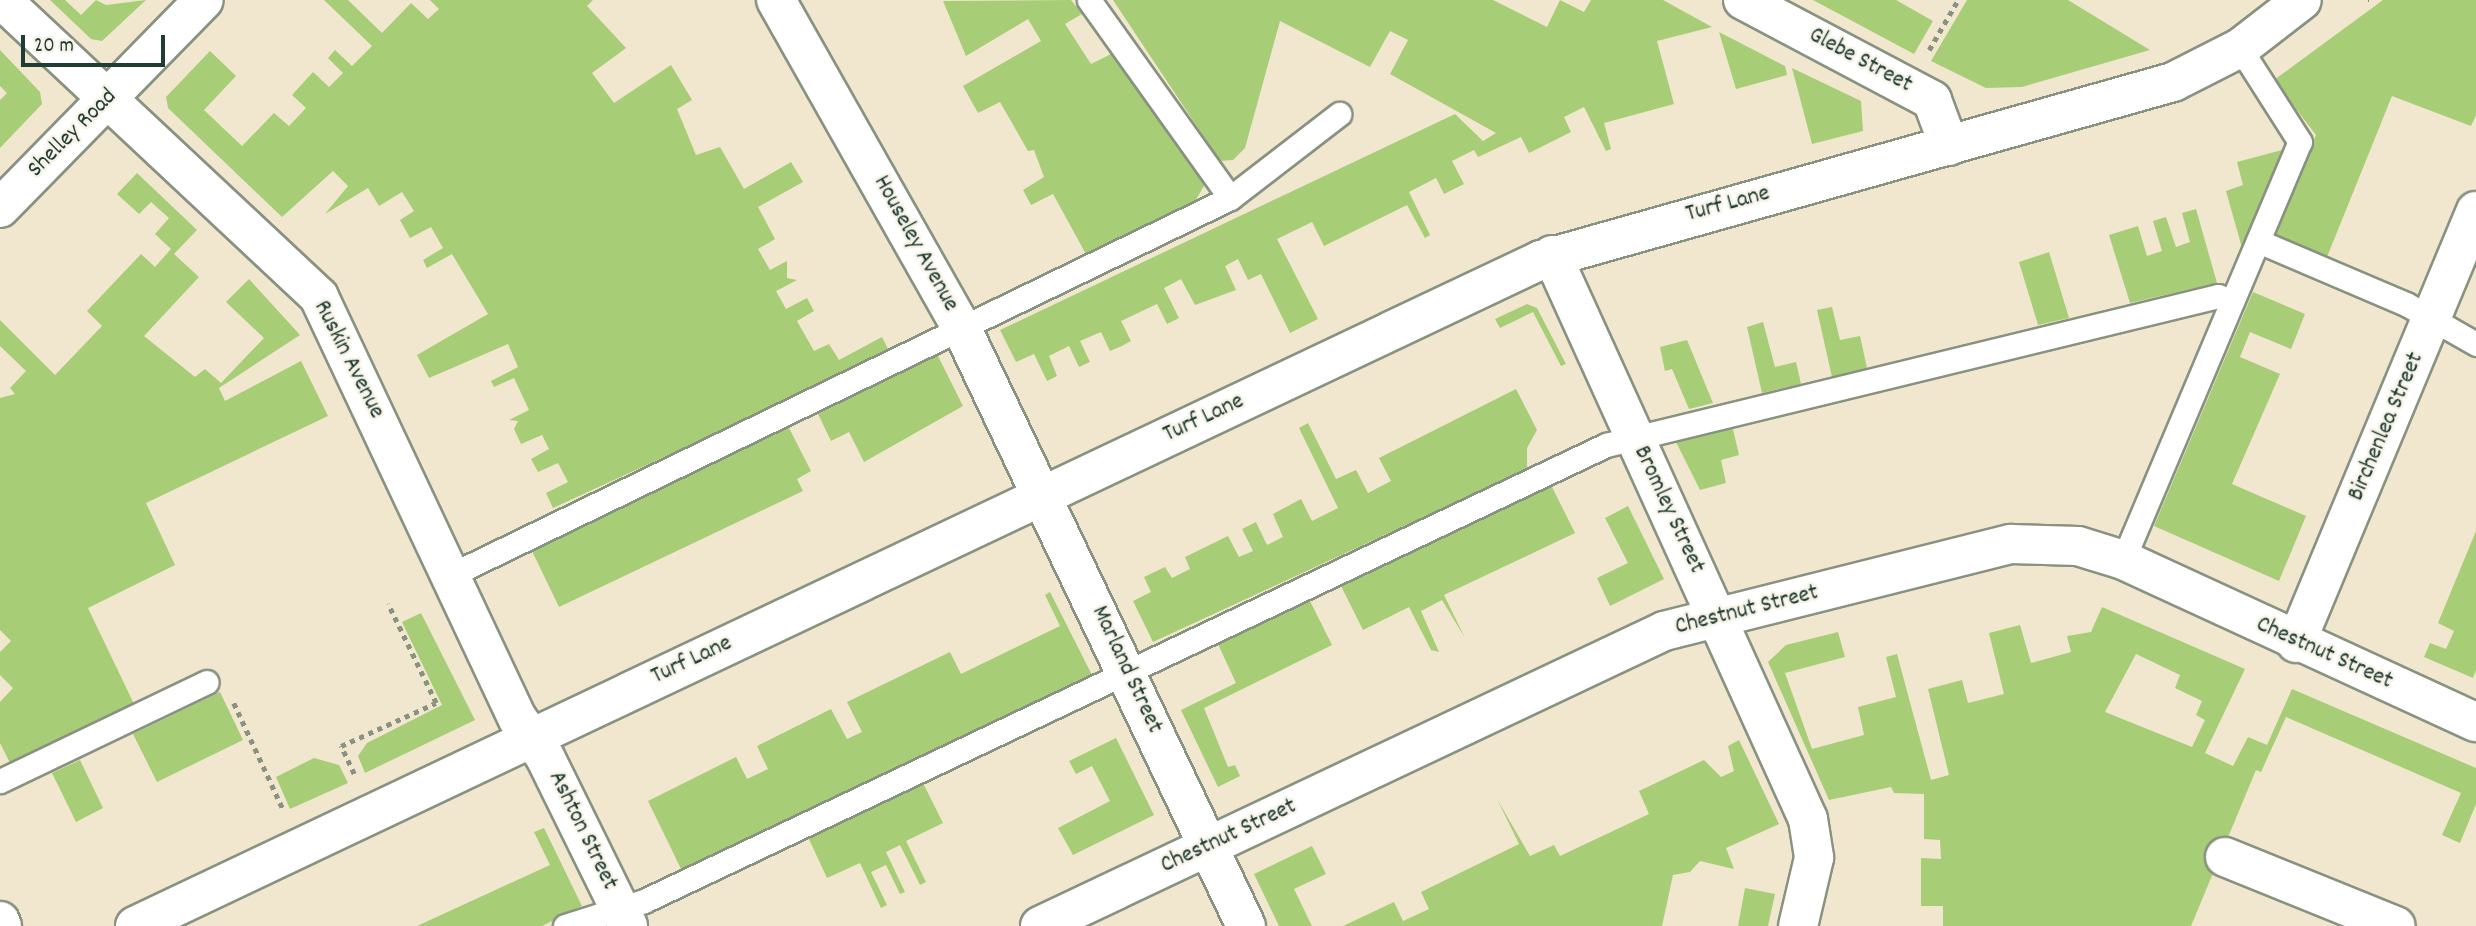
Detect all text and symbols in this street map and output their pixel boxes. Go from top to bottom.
scale bar [24,21,168,65]
street label: Glebe Street [1803,22,1917,100]
text: 20 m [34,32,74,62]
street label: Shelley Road [22,83,124,185]
street label: Houseley Avenue [866,171,964,317]
street label: Turf Lane [1683,180,1773,230]
street label: Ruskin Avenue [306,296,390,424]
street label: Birchenlea Street [2343,349,2431,505]
street label: Turf Lane [1159,388,1249,450]
street label: Bromley Street [1626,442,1710,578]
street label: Chestnut Street [1672,579,1822,643]
street label: Marland Street [1084,602,1168,738]
street label: Chestnut Street [2251,611,2397,697]
street label: Turf Lane [647,630,737,692]
street label: Ashton Street [541,767,623,895]
street label: Chestnut Street [1157,793,1301,881]

